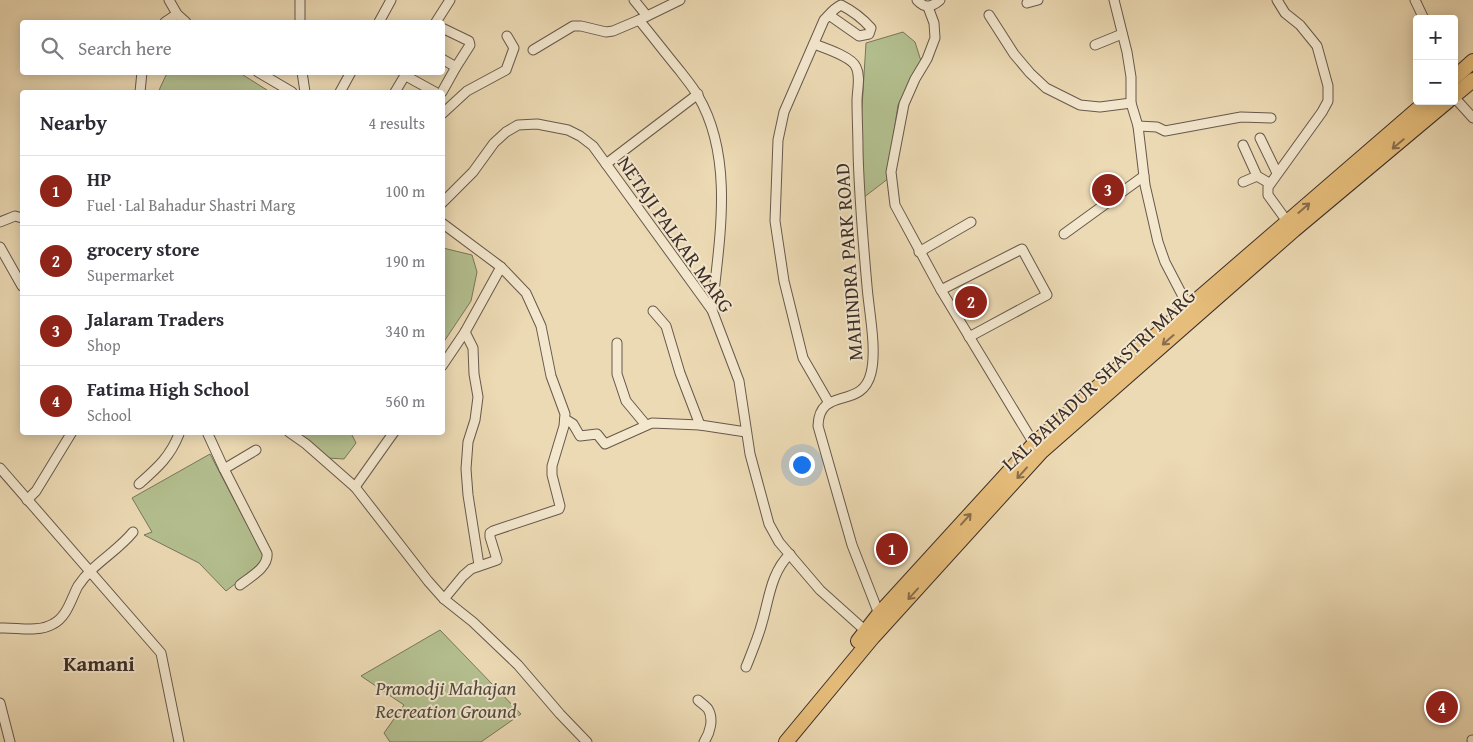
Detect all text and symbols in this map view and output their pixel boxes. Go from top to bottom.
map controls [1413,15,1458,105]
button: + [1413,15,1458,60]
search box [20,20,445,75]
icon: search [38,34,66,62]
text: Search here [78,34,172,62]
button: − [1413,60,1458,105]
text: Nearby [40,107,107,138]
text: 4 results [368,111,425,135]
one-way arrow [1391,138,1404,149]
street label: NETAJI PALKAR MARG [611,150,741,318]
street label: MAHINDRA PARK ROAD [827,162,869,362]
text: HP [87,165,111,193]
pin: 3 [1092,171,1124,209]
text: 1 [52,179,60,203]
text: 100 m [385,179,425,203]
text: Fuel · Lal Bahadur Shastri Marg [87,193,295,217]
one-way arrow [1297,202,1310,214]
text: grocery store [87,235,200,263]
text: 2 [52,249,60,273]
text: 190 m [385,249,425,273]
text: Supermarket [87,263,174,287]
street label: LAL BAHADUR SHASTRI MARG [994,281,1202,477]
pin: 2 [955,283,987,321]
text: Jalaram Traders [87,305,224,333]
text: 3 [52,319,60,343]
text: 340 m [385,319,425,343]
text: Shop [87,333,121,357]
one-way arrow [1161,335,1174,346]
text: Fatima High School [87,375,249,403]
text: 4 [52,389,60,413]
text: 560 m [385,389,425,413]
text: School [87,403,131,427]
your location [789,452,815,478]
one-way arrow [1016,467,1028,480]
one-way arrow [960,513,972,525]
pin: 1 [876,530,908,568]
one-way arrow [907,587,918,600]
district label: Kamani [63,648,135,679]
park label: Pramodji Mahajan Recreation Ground [374,673,517,725]
pin: 4 [1426,688,1458,726]

